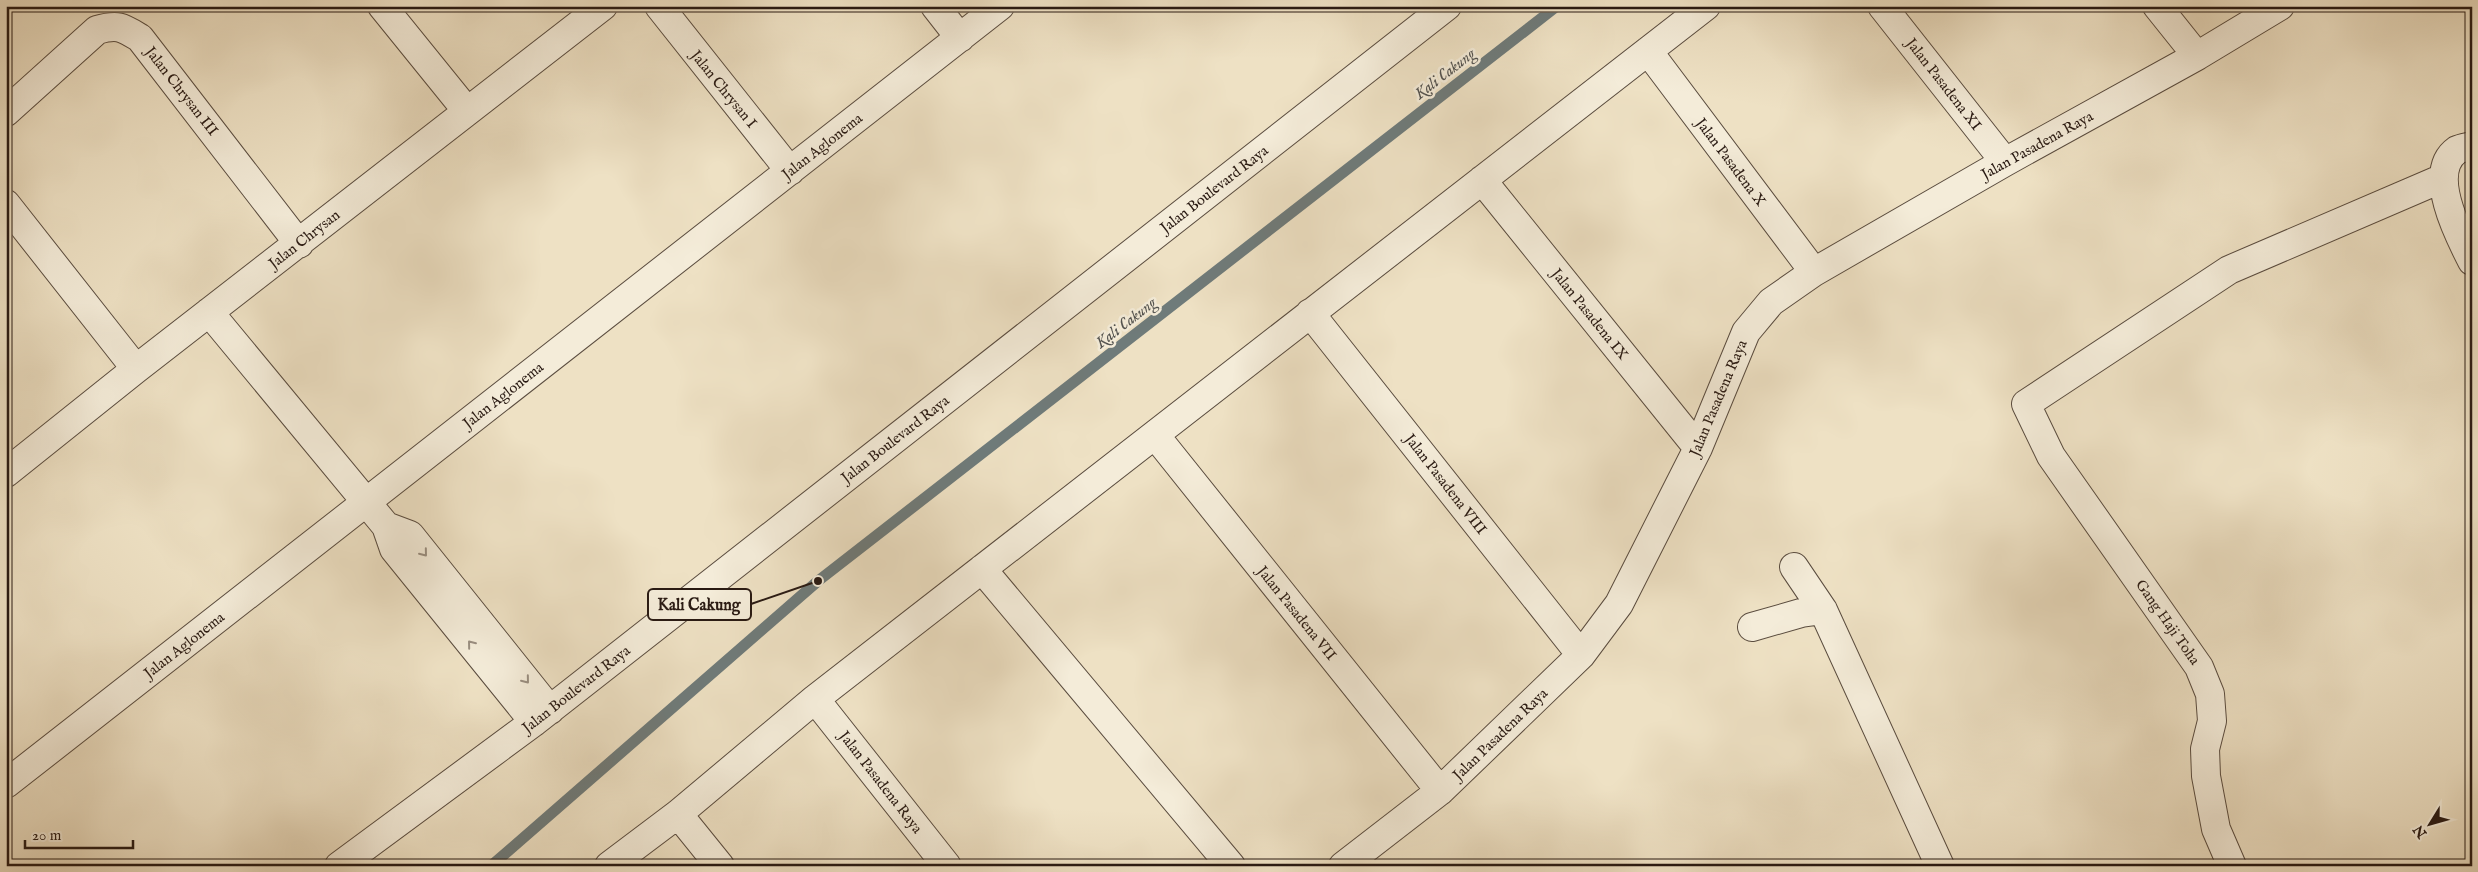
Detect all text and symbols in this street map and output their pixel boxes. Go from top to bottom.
street label: Jalan Pasadena XI [1900,33,1986,135]
street label: Jalan Chrysan III [140,41,223,140]
water label: Kali Cakung [1410,44,1480,105]
street label: Jalan Chrysan I [685,45,761,133]
street label: Jalan Pasadena Raya [1976,107,2097,185]
street label: Jalan Aglonema [777,109,867,185]
street label: Jalan Pasadena X [1690,113,1770,210]
street label: Jalan Boulevard Raya [1155,141,1273,239]
street label: Jalan Chrysan [263,206,344,274]
street label: Jalan Pasadena IX [1546,263,1632,364]
water label: Kali Cakung [1091,293,1161,354]
street label: Jalan Pasadena Raya [1685,337,1752,461]
street label: Jalan Aglonema [458,358,548,434]
street label: Jalan Boulevard Raya [836,391,954,489]
street label: Jalan Pasadena VIII [1399,429,1491,539]
one-way arrow [419,548,428,557]
street label: Jalan Pasadena VII [1251,561,1341,665]
street label: Gang Haji Toha [2131,576,2204,669]
callout: Kali Cakung [648,589,751,620]
text: Kali Cakung [657,596,742,616]
street label: Jalan Aglonema [139,608,229,684]
one-way arrow [468,641,476,650]
street label: Jalan Boulevard Raya [517,641,635,739]
one-way arrow [521,674,529,683]
street label: Jalan Pasadena Raya [1447,684,1552,786]
street label: Jalan Pasadena Raya [833,726,927,838]
north arrow [2406,800,2456,850]
scale bar [25,817,132,849]
text: N [2410,821,2432,842]
text: 20 m [32,826,62,845]

